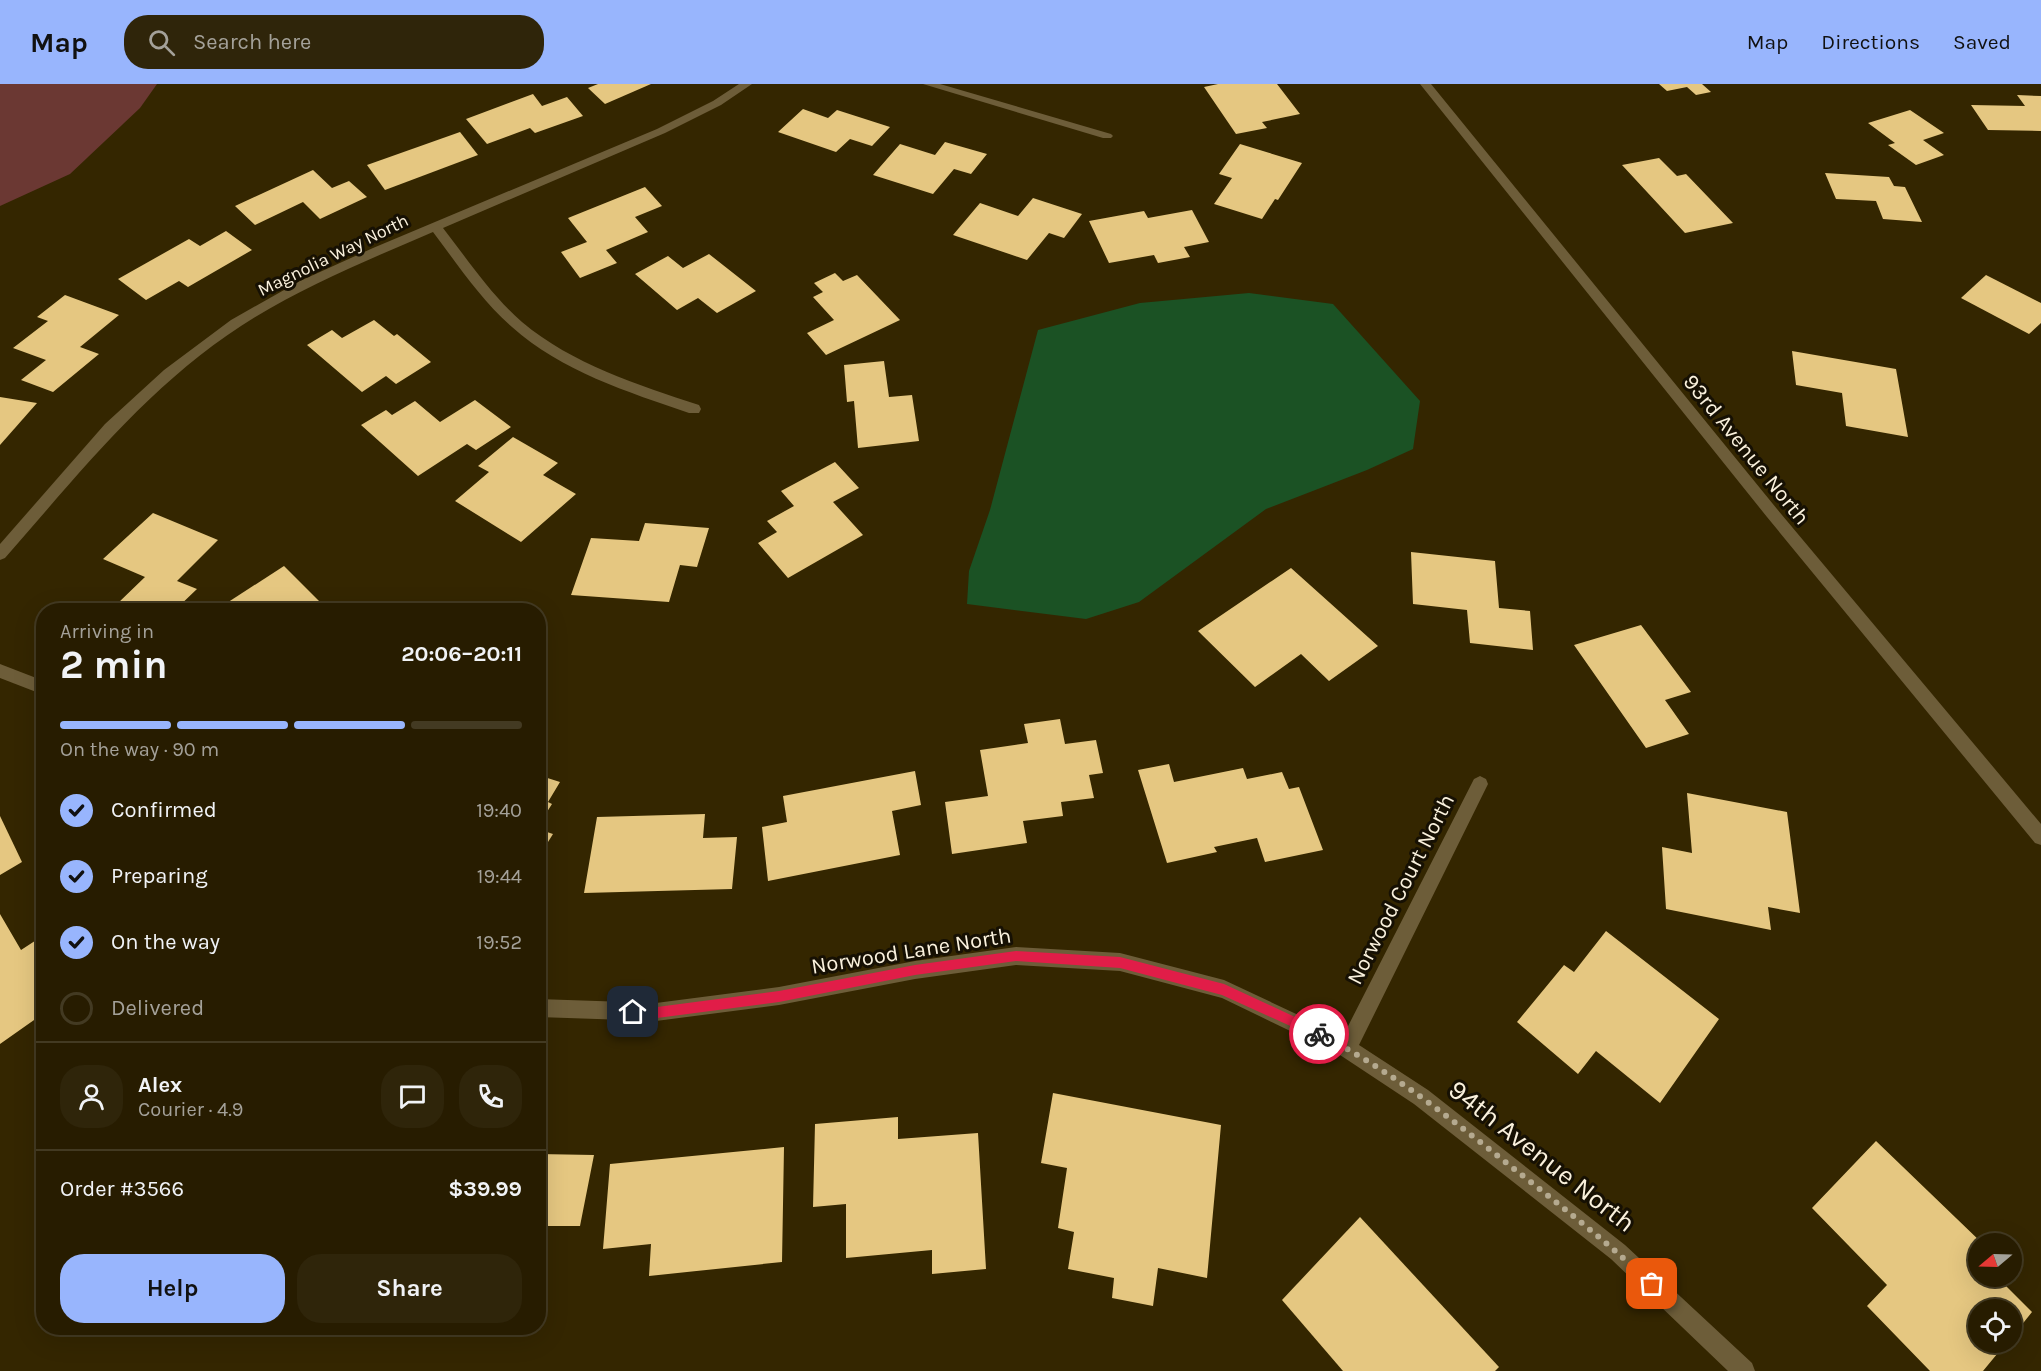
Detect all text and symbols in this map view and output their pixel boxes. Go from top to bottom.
search box [124,15,544,69]
text: Map [30,26,88,59]
icon: search [145,26,178,59]
text: Search here [193,29,311,55]
text: Map [1747,30,1788,54]
text: Directions [1821,30,1920,54]
text: Saved [1953,30,2011,54]
street label: Magnolia Way North [254,209,412,301]
street label: 93rd Avenue North [1678,369,1815,530]
text: Arriving in [60,620,154,643]
text: 20:06–20:11 [401,641,522,667]
text: 2 min [60,642,168,688]
text: On the way · 90 m [60,738,219,761]
street label: Norwood Court North [1342,790,1460,989]
icon: check [60,794,93,827]
text: Confirmed [111,797,217,823]
text: 19:40 [476,799,522,822]
icon: check [60,860,93,893]
text: Preparing [111,863,208,889]
text: 19:44 [477,865,522,888]
street label: Norwood Lane North [809,922,1013,980]
icon: check [60,926,93,959]
text: On the way [111,929,220,955]
text: 19:52 [476,931,522,954]
pin [607,986,658,1037]
text: Delivered [111,995,204,1021]
icon: home [616,995,649,1028]
courier [1289,1004,1349,1064]
icon: bike [1303,1018,1336,1051]
button: person [60,1065,123,1128]
button: chat [381,1065,444,1128]
button: phone [459,1065,522,1128]
text: Alex [138,1072,182,1098]
street label: 94th Avenue North [1442,1073,1642,1239]
text: Courier · 4.9 [138,1098,243,1121]
text: Order #3566 [60,1176,184,1202]
text: $39.99 [448,1176,522,1202]
north arrow [1968,1233,2022,1287]
map controls [1968,1233,2022,1353]
button: Help [60,1254,285,1323]
button: Share [297,1254,522,1323]
pin [1626,1258,1677,1309]
icon: bag [1635,1267,1668,1300]
button: locate [1968,1299,2022,1353]

